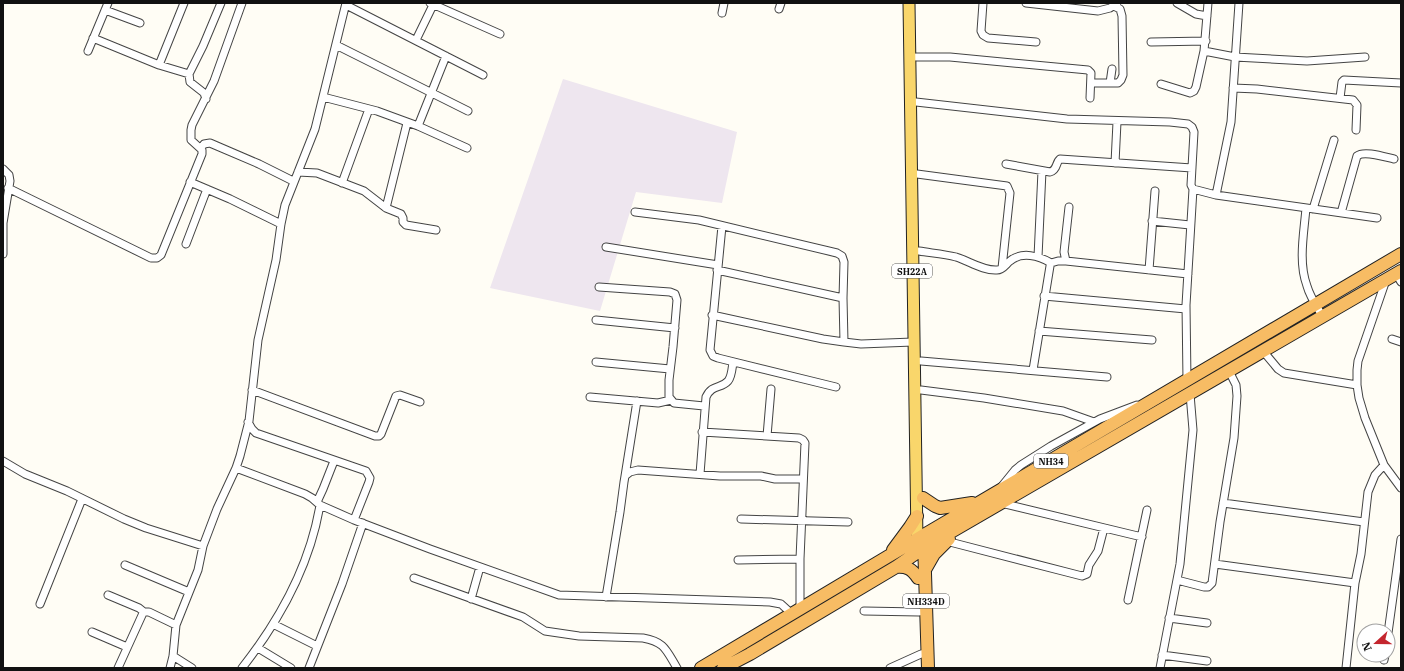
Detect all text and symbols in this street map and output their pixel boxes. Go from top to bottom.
road number: SH22A [892,264,932,278]
road number: NH34 [1034,454,1068,468]
road number: NH334D [903,594,949,608]
north arrow [1356,623,1396,663]
text: N [1358,640,1375,653]

